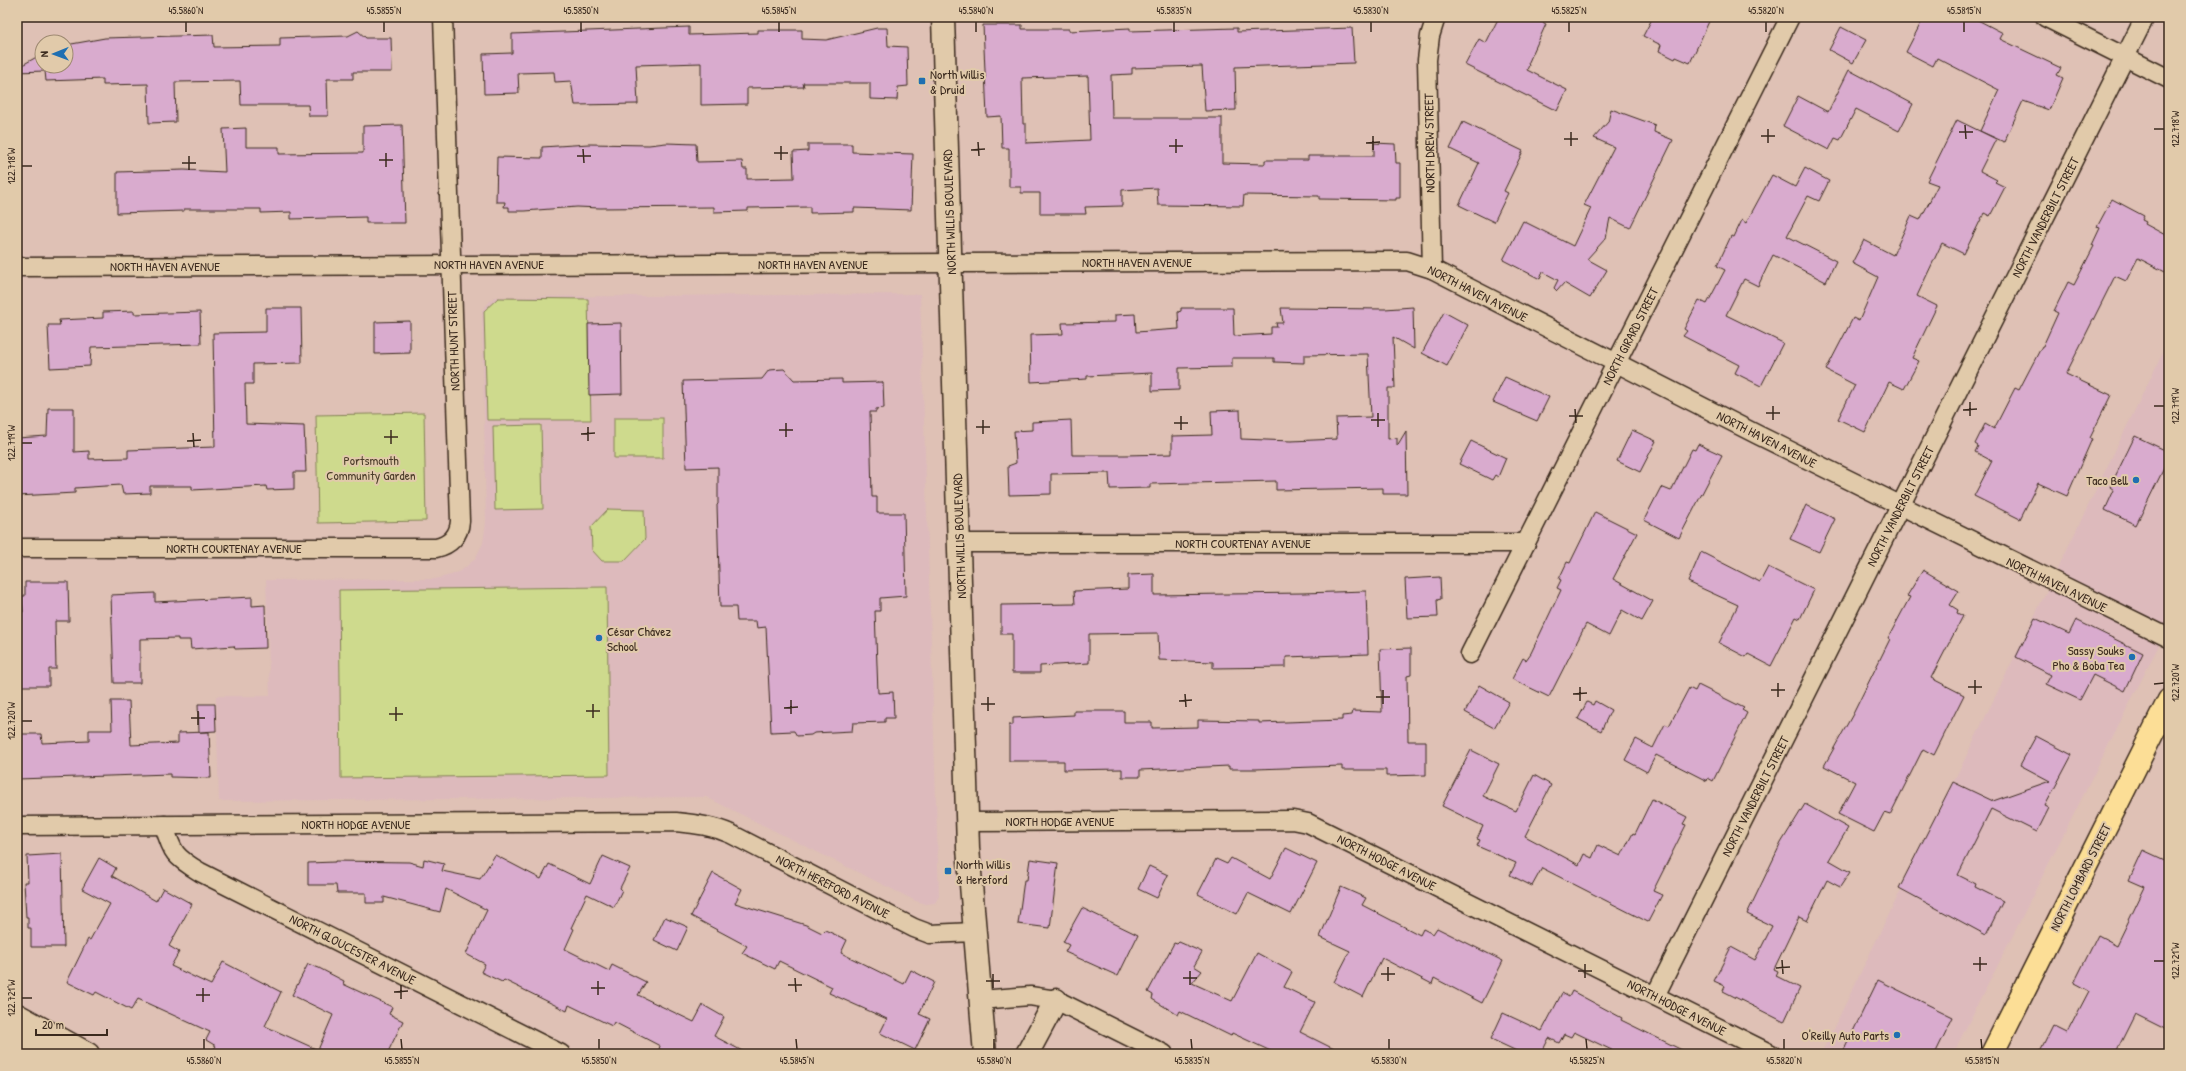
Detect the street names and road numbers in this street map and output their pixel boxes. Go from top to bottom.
street label: NORTH DREW STREET [1419,92,1439,193]
street label: NORTH WILLIS BOULEVARD [938,148,960,275]
street label: NORTH VANDERBILT STREET [2007,153,2084,280]
street label: NORTH HAVEN AVENUE [1082,253,1192,271]
street label: NORTH HAVEN AVENUE [434,255,544,273]
street label: NORTH HAVEN AVENUE [758,255,868,273]
street label: NORTH HAVEN AVENUE [110,257,220,275]
street label: NORTH HAVEN AVENUE [1425,260,1531,326]
street label: NORTH GIRARD STREET [1598,283,1663,388]
street label: NORTH HUNT STREET [442,290,464,391]
street label: NORTH HAVEN AVENUE [1714,406,1820,472]
street label: NORTH VANDERBILT STREET [1862,442,1939,569]
street label: NORTH WILLIS BOULEVARD [948,472,970,599]
street label: NORTH COURTENAY AVENUE [1175,534,1311,552]
street label: NORTH COURTENAY AVENUE [166,539,302,557]
street label: NORTH HAVEN AVENUE [2004,552,2111,616]
street label: NORTH VANDERBILT STREET [1717,732,1794,859]
street label: NORTH HODGE AVENUE [1006,812,1115,830]
street label: NORTH HODGE AVENUE [302,815,411,833]
street label: NORTH LOMBARD STREET [2045,819,2115,934]
street label: NORTH HODGE AVENUE [1334,829,1440,895]
street label: NORTH HEREFORD AVENUE [773,850,893,923]
street label: NORTH GLOUCESTER AVENUE [287,909,419,989]
street label: NORTH HODGE AVENUE [1624,974,1730,1040]

